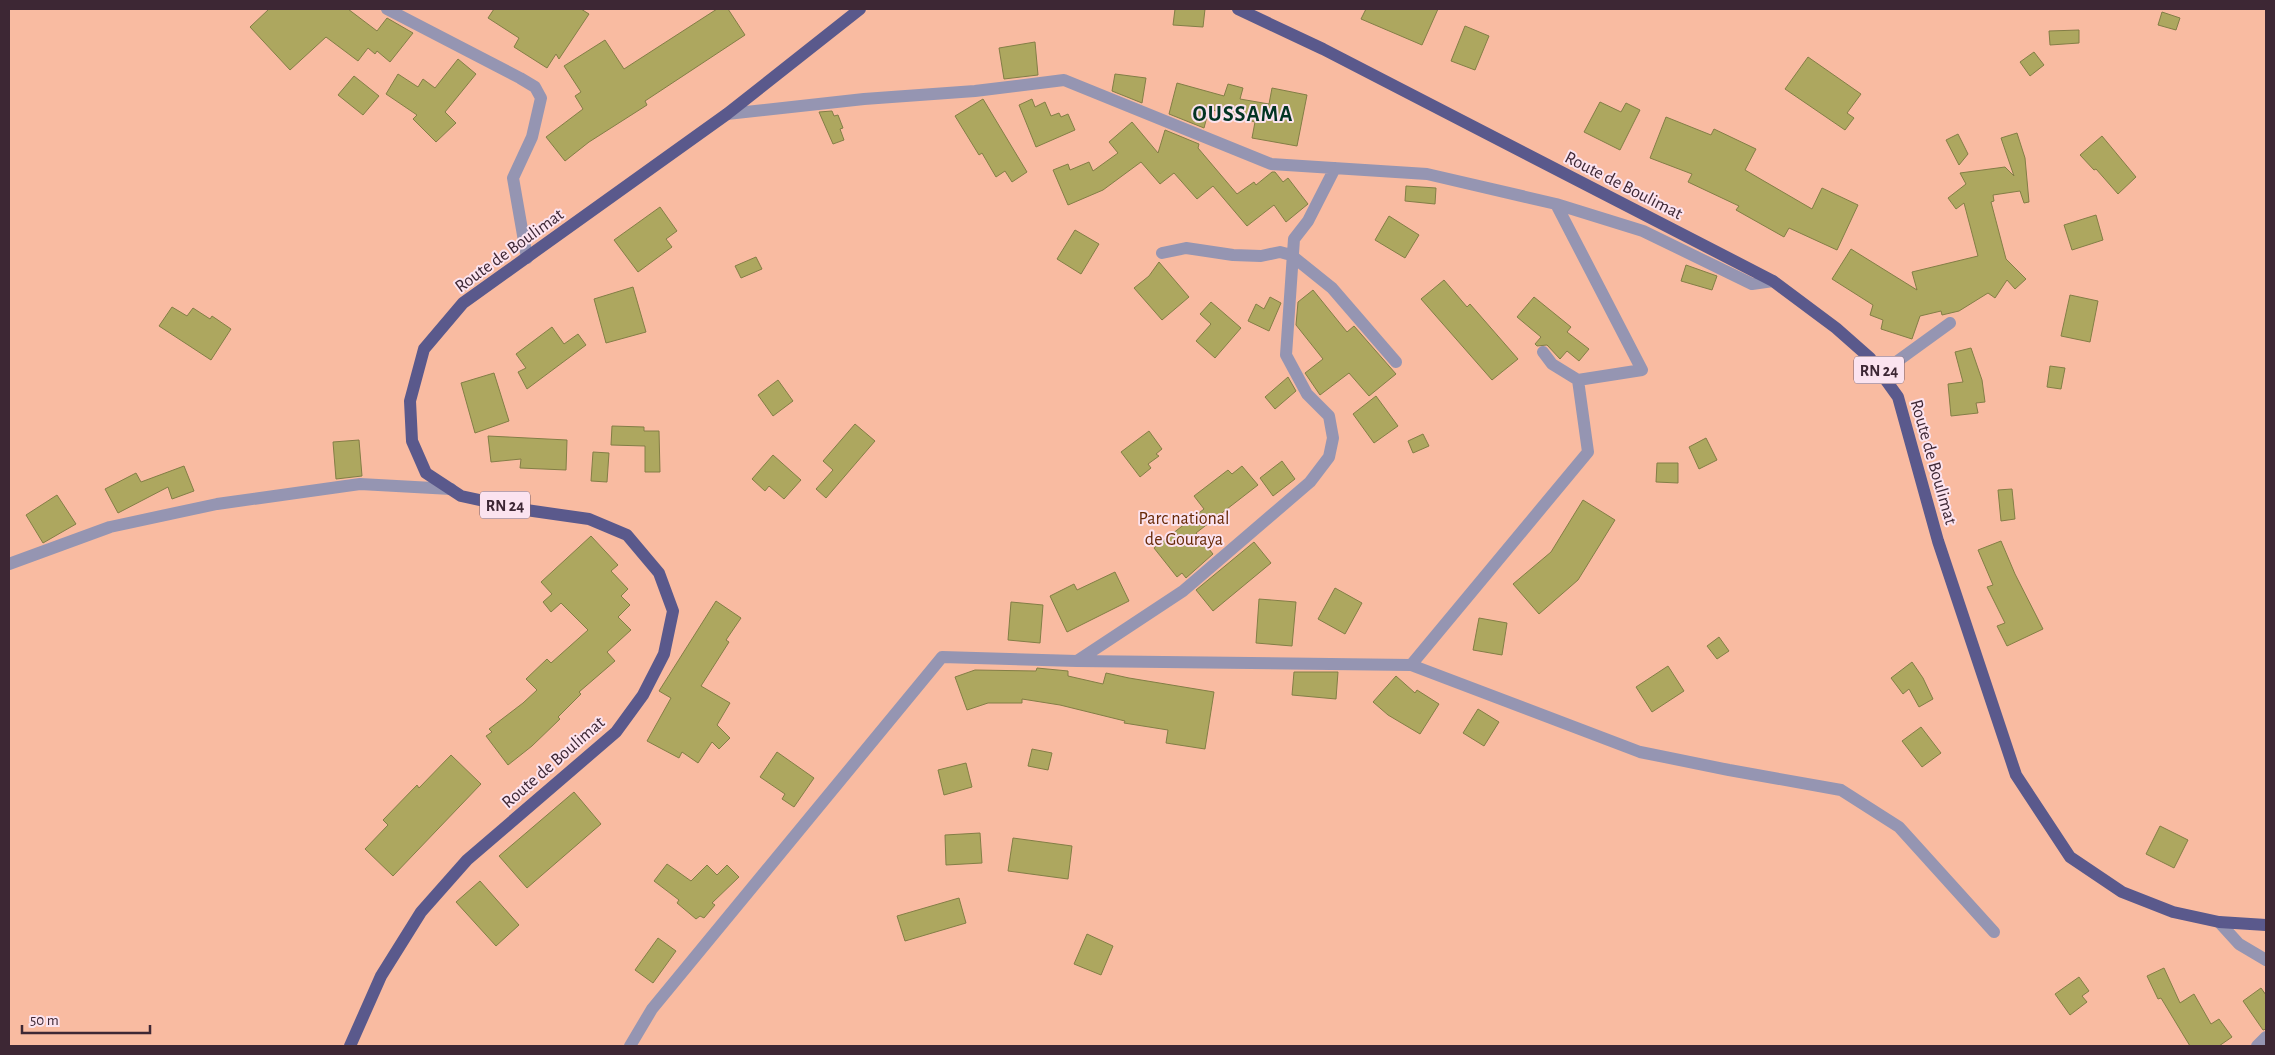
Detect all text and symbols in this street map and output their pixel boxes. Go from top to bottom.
district label: OUSSAMA [1192,103,1294,125]
street label: Route de Boulimat [1562,148,1686,223]
street label: Route de Boulimat [452,205,567,296]
road number: RN 24 [1854,356,1904,384]
street label: Route de Boulimat [1907,398,1960,527]
road number: RN 24 [480,492,530,518]
park label: Parc national de Gouraya [1138,510,1230,549]
street label: Route de Boulimat [499,713,609,812]
scale bar [22,1002,150,1034]
text: 50 m [30,1013,59,1028]

